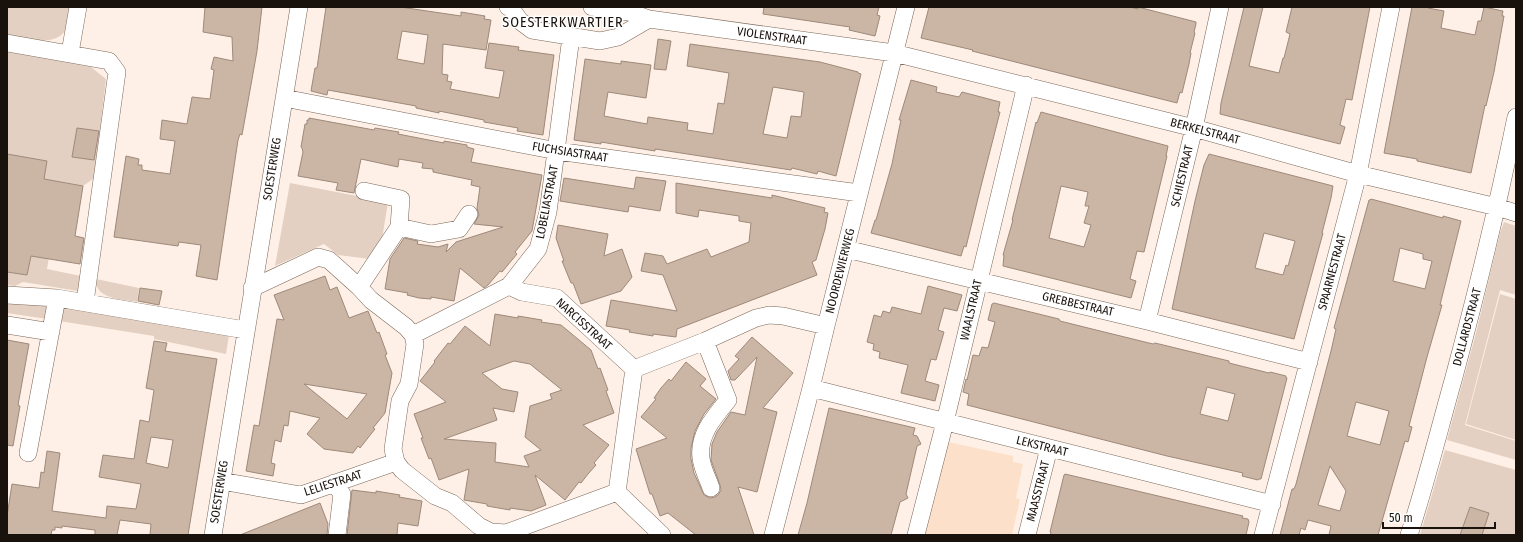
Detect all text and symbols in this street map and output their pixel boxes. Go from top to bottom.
district label: SOESTERKWARTIER [502,14,624,31]
street label: VIOLENSTRAAT [736,24,808,48]
street label: BERKELSTRAAT [1169,115,1242,147]
street label: SOESTERWEG [260,136,284,202]
street label: FUCHSIASTRAAT [531,139,609,165]
street label: SCHIESTRAAT [1168,143,1196,208]
street label: LOBELIASTRAAT [533,164,561,240]
street label: NOORDEWIERWEG [823,227,857,315]
street label: SPAARNESTRAAT [1315,232,1349,312]
street label: WAALSTRAAT [957,278,985,342]
street label: DOLLARDSTRAAT [1450,286,1484,368]
street label: GREBBESTRAAT [1041,289,1116,319]
street label: NARCISSTRAAT [553,295,615,353]
street label: LEKSTRAAT [1015,433,1070,459]
street label: SOESTERWEG [207,459,231,525]
street label: MAASSTRAAT [1024,459,1052,523]
street label: LELIESTRAAT [302,467,364,499]
scale bar [1383,504,1495,530]
text: 50 m [1389,511,1413,525]

